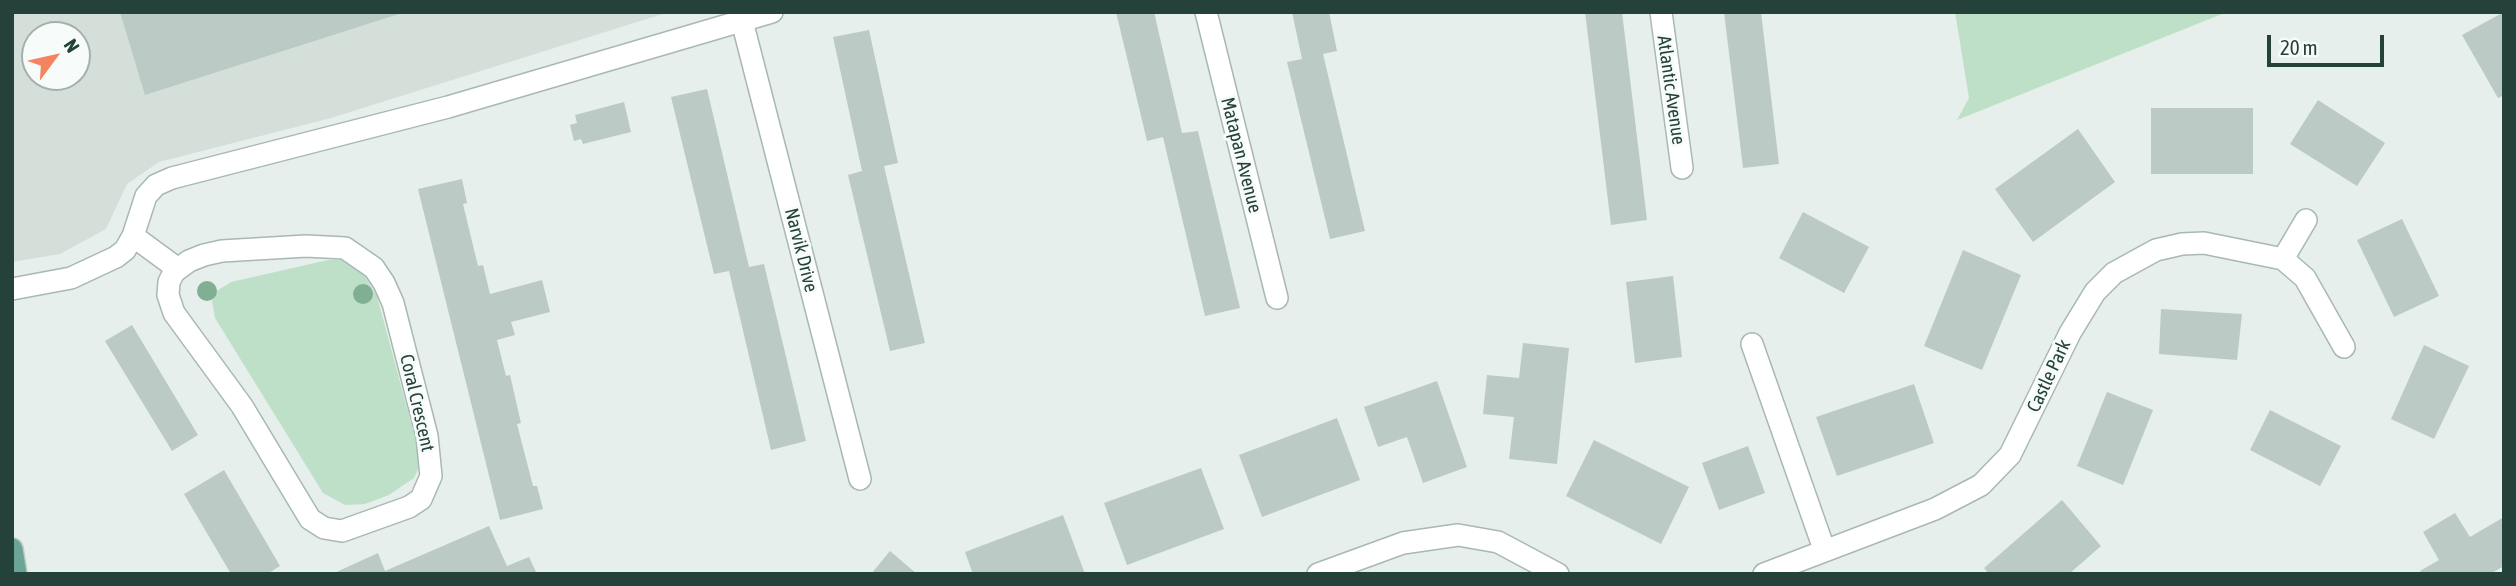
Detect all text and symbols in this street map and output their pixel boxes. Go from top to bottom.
north arrow [21,21,91,91]
scale bar [2271,21,2388,65]
street label: Atlantic Avenue [1652,34,1690,146]
text: N [60,35,84,56]
text: 20 m [2280,35,2318,59]
street label: Matapan Avenue [1216,95,1266,215]
street label: Narvik Drive [780,206,822,294]
street label: Castle Park [2022,336,2076,416]
street label: Coral Crescent [395,352,439,454]

